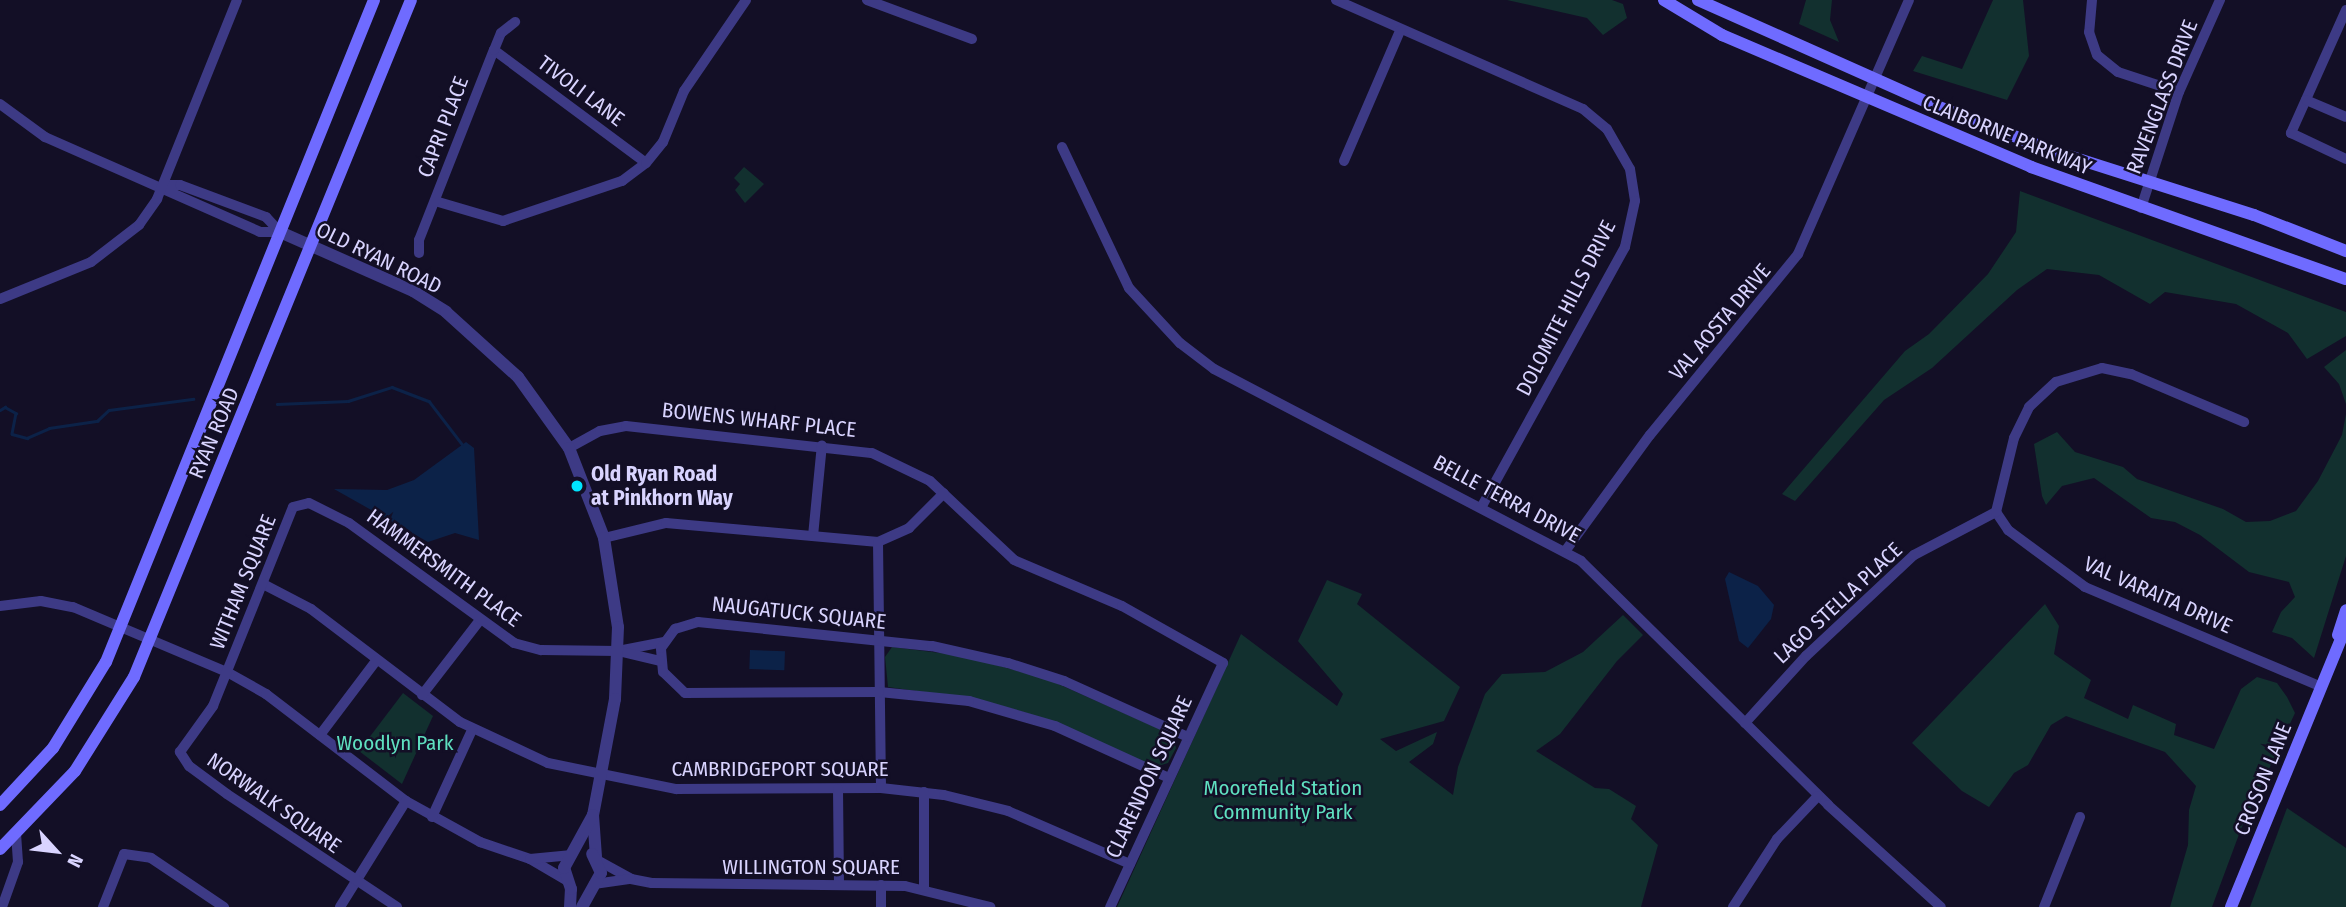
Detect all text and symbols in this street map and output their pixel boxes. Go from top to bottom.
street label: RAVENGLASS DRIVE [2121,16,2203,178]
street label: TIVOLI LANE [533,50,629,132]
street label: CAPRI PLACE [412,73,474,181]
street label: CLAIBORNE PARKWAY [1919,90,2095,180]
street label: DOLOMITE HILLS DRIVE [1511,216,1621,400]
street label: OLD RYAN ROAD [312,217,446,299]
street label: VAL AOSTA DRIVE [1664,259,1776,385]
street label: RYAN ROAD [184,384,244,482]
street label: BOWENS WHARF PLACE [661,397,857,443]
street label: BELLE TERRA DRIVE [1429,450,1585,548]
place label: Old Ryan Road at Pinkhorn Way [591,461,733,511]
marker: Old Ryan Road at Pinkhorn Way [569,478,585,494]
street label: HAMMERSMITH PLACE [362,504,526,632]
street label: WITHAM SQUARE [205,511,281,653]
street label: LAGO STELLA PLACE [1769,537,1907,669]
street label: VAL VARAITA DRIVE [2080,551,2236,639]
street label: NAUGATUCK SQUARE [711,591,887,635]
street label: CLARENDON SQUARE [1100,692,1198,862]
street label: CROSON LANE [2229,719,2297,839]
park label: Woodlyn Park [337,730,453,756]
street label: NORWALK SQUARE [202,747,346,859]
street label: CAMBRIDGEPORT SQUARE [671,756,889,782]
park label: Moorefield Station Community Park [1204,775,1362,825]
north arrow [21,816,91,886]
text: N [62,850,88,871]
street label: WILLINGTON SQUARE [722,854,900,880]

